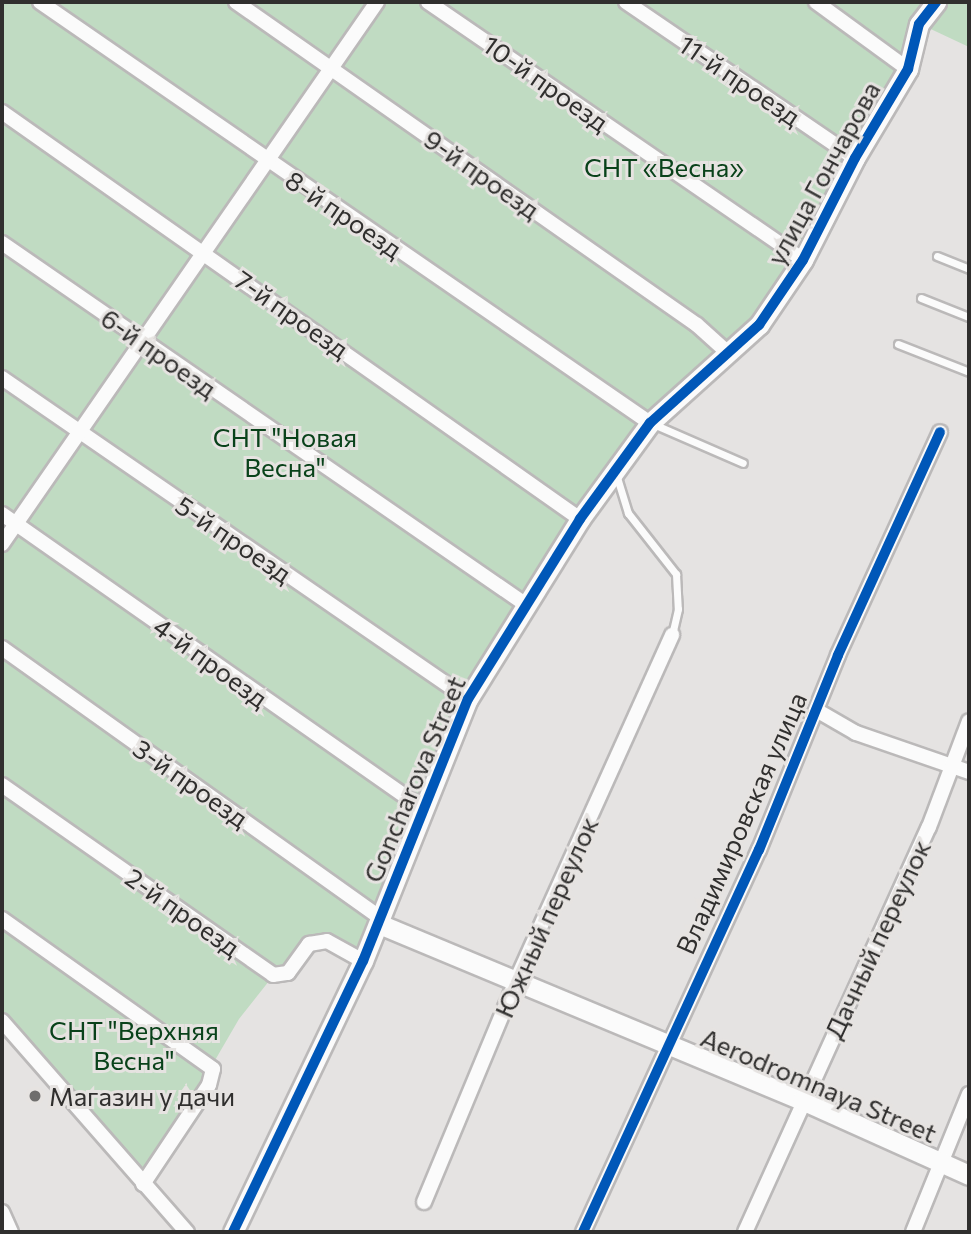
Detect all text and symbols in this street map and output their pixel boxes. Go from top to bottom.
street label: 10-й проезд [477,28,615,138]
street label: 11-й проезд [673,28,807,132]
street label: улица Гончарова [760,76,886,270]
street label: 9-й проезд [418,123,546,225]
park label: СНТ «Весна» [584,151,744,183]
street label: 8-й проезд [280,164,408,264]
street label: 7-й проезд [229,263,355,365]
street label: 6-й проезд [95,302,223,404]
park label: СНТ "Новая Весна" [213,421,357,482]
street label: 5-й проезд [170,489,298,589]
street label: 4-й проезд [148,610,274,714]
street label: Goncharova Street [356,671,472,887]
street label: Владимировская улица [669,687,813,959]
street label: 3-й проезд [128,732,254,834]
street label: Южный переулок [488,812,604,1022]
street label: Дачный переулок [817,835,937,1043]
street label: 2-й проезд [120,861,246,963]
park label: СНТ "Верхняя Весна" [49,1014,219,1076]
street label: Aerodromnaya Street [696,1021,942,1149]
place label: Магазин у дачи [49,1080,235,1112]
marker: Магазин у дачи [27,1088,43,1104]

